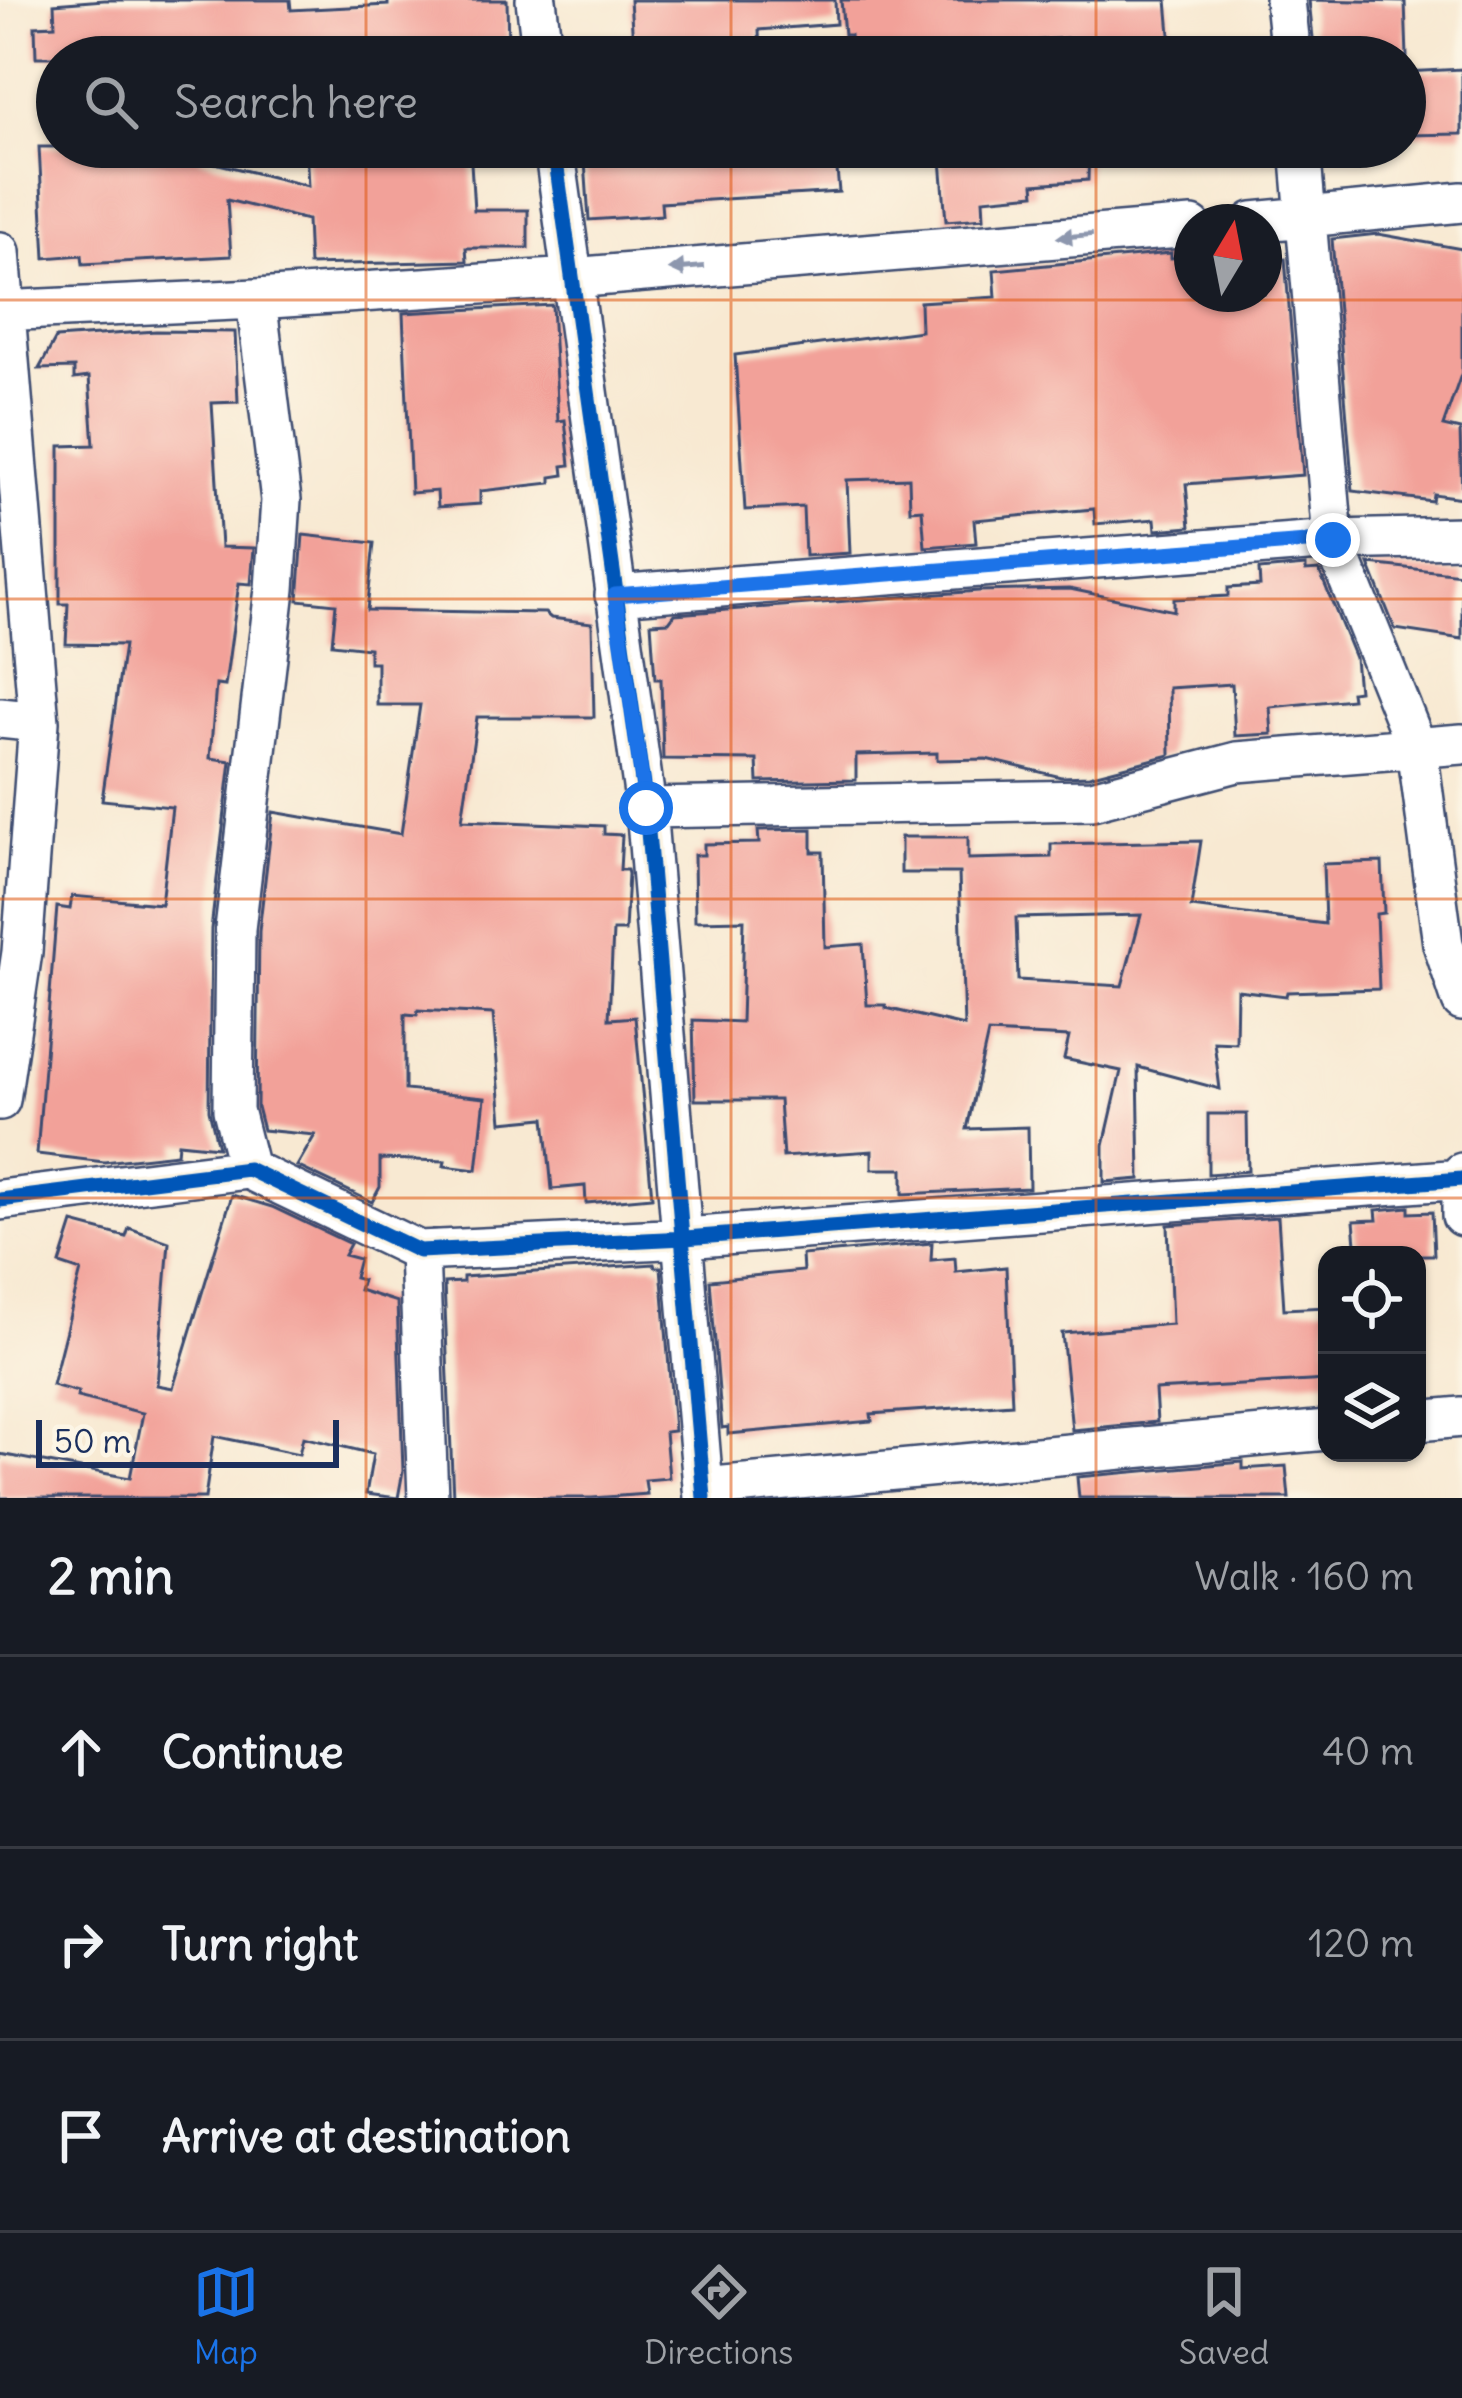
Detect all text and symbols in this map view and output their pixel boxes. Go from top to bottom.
search box [36,36,1426,168]
icon: search [78,69,144,135]
text: Search here [174,74,418,130]
north arrow [1174,204,1282,312]
one-way arrow [1056,227,1093,246]
one-way arrow [668,259,705,278]
route end [1306,513,1360,567]
route start [619,781,673,835]
map controls [1318,1246,1426,1462]
button: locate [1318,1246,1426,1354]
button: layers [1318,1354,1426,1462]
scale bar [36,1414,339,1467]
text: 50 m [54,1420,131,1462]
text: 2 min [48,1544,174,1608]
text: Walk · 160 m [1195,1552,1414,1601]
icon: ahead [48,1719,114,1785]
text: Continue [162,1724,344,1780]
text: 40 m [1322,1727,1414,1776]
icon: right [48,1911,114,1977]
text: Turn right [162,1916,358,1972]
text: 120 m [1308,1919,1414,1968]
icon: arrive [48,2103,114,2169]
text: Arrive at destination [162,2108,571,2164]
tab: Map [193,2259,259,2373]
tab: Directions [644,2259,793,2373]
tab: Saved [1179,2259,1269,2373]

